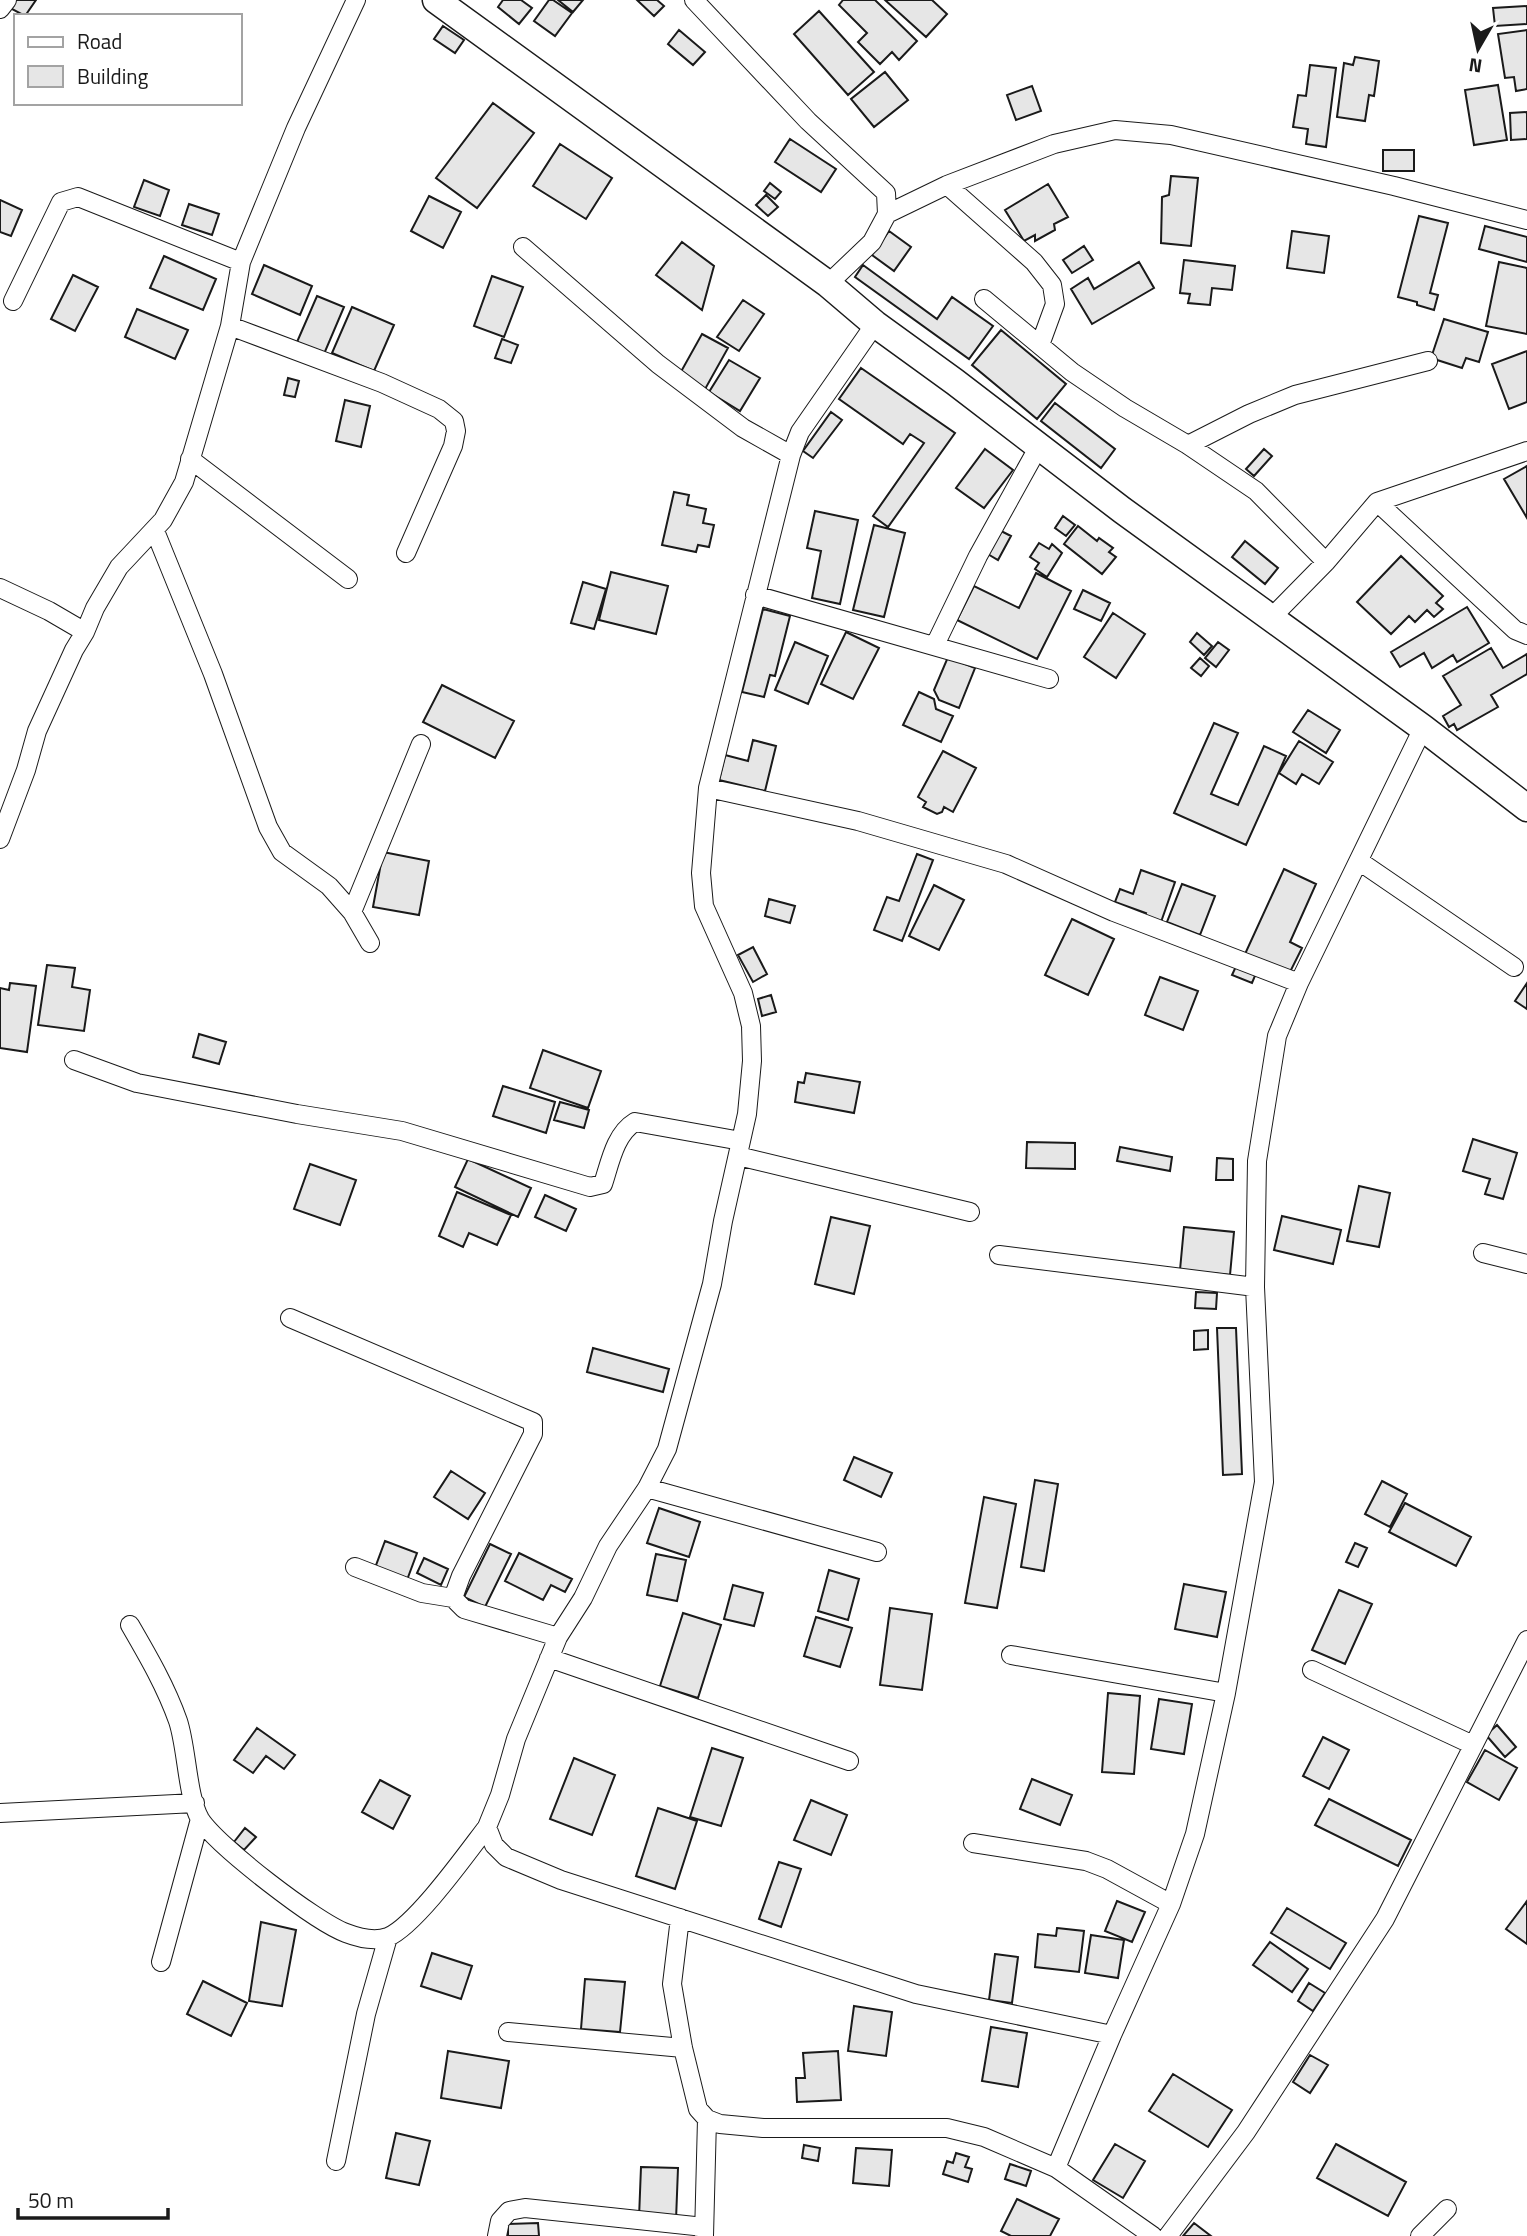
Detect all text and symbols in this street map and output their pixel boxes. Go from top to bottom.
legend [14,14,242,105]
north arrow [1443,14,1513,84]
text: Road [77,25,122,57]
text: N [1466,51,1484,82]
text: Building [77,60,149,92]
scale bar [18,2176,168,2220]
text: 50 m [28,2184,74,2216]

